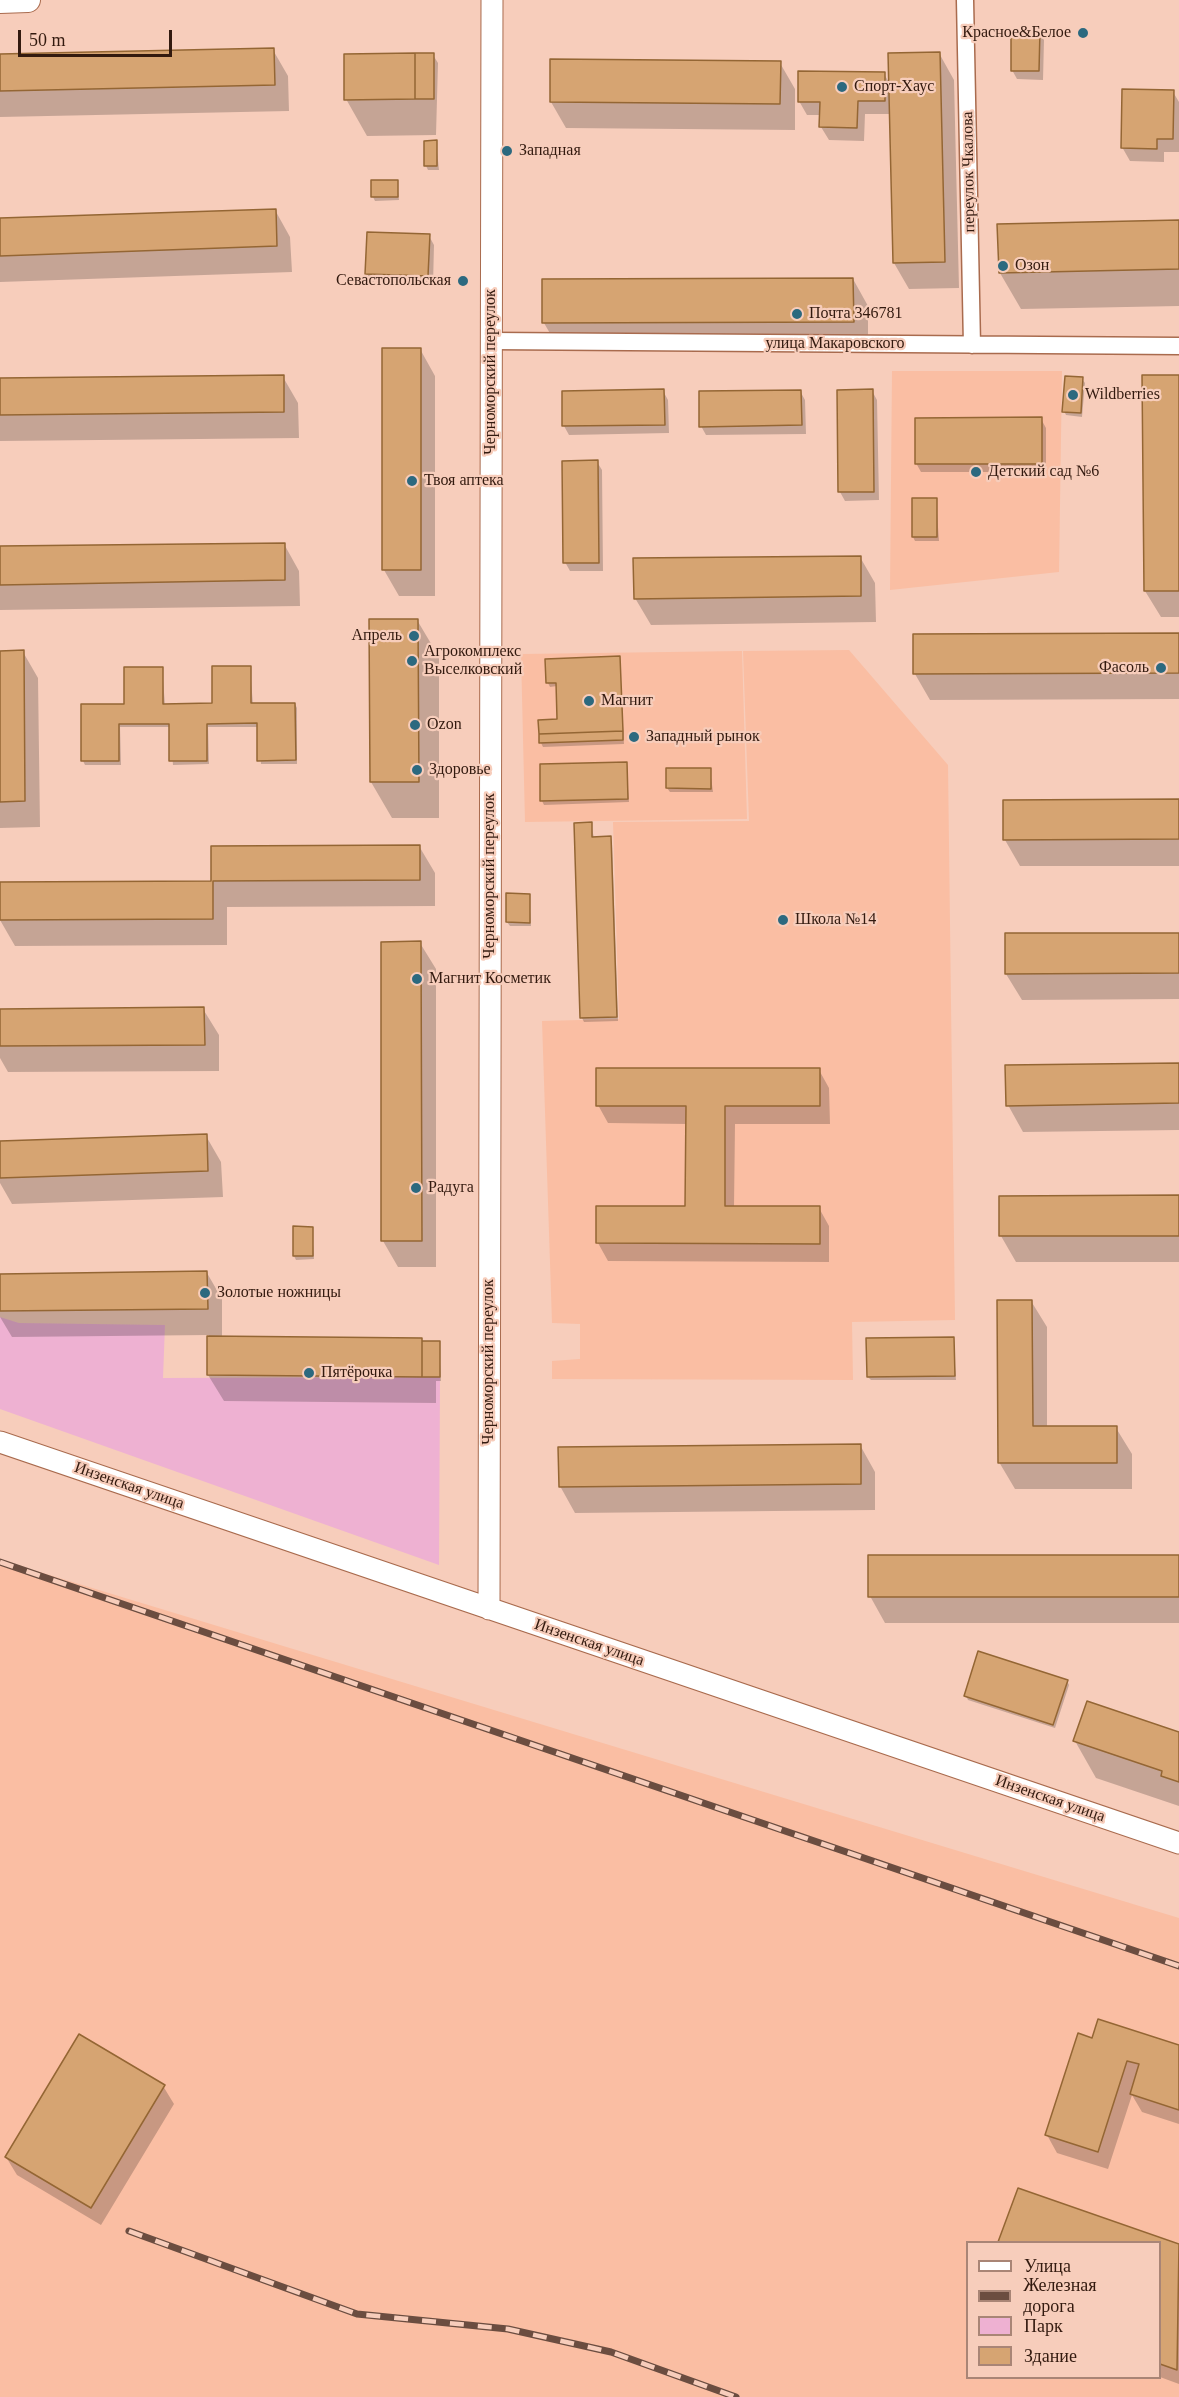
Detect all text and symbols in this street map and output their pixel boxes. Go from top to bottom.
scale bar [21,18,176,56]
place label: Красное&Белое [962,23,1071,43]
marker: Красное&Белое [1076,26,1090,40]
text: 50 m [29,30,66,50]
place label: Спорт-Хаус [854,77,934,97]
marker: Спорт-Хаус [835,80,849,94]
street label: переулок Чкалова [958,111,980,233]
place label: Западная [519,141,581,161]
marker: Западная [500,144,514,158]
place label: Озон [1015,256,1049,276]
marker: Озон [996,259,1010,273]
place label: Севастопольская [336,271,451,291]
marker: Севастопольская [456,274,470,288]
street label: Черноморский переулок [481,289,501,455]
place label: Почта 346781 [809,304,902,324]
marker: Почта 346781 [790,307,804,321]
street label: улица Макаровского [765,334,905,354]
place label: Wildberries [1085,385,1160,405]
marker: Wildberries [1066,388,1080,402]
place label: Детский сад №6 [988,462,1099,482]
marker: Детский сад №6 [969,465,983,479]
place label: Твоя аптека [424,471,504,491]
marker: Твоя аптека [405,474,419,488]
place label: Апрель [352,626,402,646]
marker: Апрель [407,629,421,643]
place label: Агрокомплекс Выселковский [424,642,522,680]
marker: Агрокомплекс Выселковский [405,654,419,668]
place label: Фасоль [1099,658,1149,678]
marker: Фасоль [1154,661,1168,675]
place label: Магнит [601,691,653,711]
marker: Магнит [582,694,596,708]
place label: Ozon [427,715,462,735]
marker: Ozon [408,718,422,732]
place label: Западный рынок [646,727,760,747]
marker: Западный рынок [627,730,641,744]
place label: Здоровье [429,760,491,780]
marker: Здоровье [410,763,424,777]
street label: Черноморский переулок [480,793,500,959]
place label: Школа №14 [795,910,876,930]
marker: Школа №14 [776,913,790,927]
place label: Магнит Косметик [429,969,551,989]
marker: Магнит Косметик [410,972,424,986]
place label: Радуга [428,1178,474,1198]
marker: Радуга [409,1181,423,1195]
street label: Черноморский переулок [479,1279,499,1445]
place label: Золотые ножницы [217,1283,341,1303]
marker: Золотые ножницы [198,1286,212,1300]
place label: Пятёрочка [321,1363,392,1383]
marker: Пятёрочка [302,1366,316,1380]
street label: Инзенская улица [72,1458,186,1514]
street label: Инзенская улица [532,1615,646,1671]
street label: Инзенская улица [993,1771,1107,1827]
legend [966,2241,1161,2379]
text: Улица [1024,2256,1071,2276]
text: Железная дорога [1023,2275,1097,2316]
text: Парк [1024,2316,1063,2336]
text: Здание [1024,2346,1077,2366]

